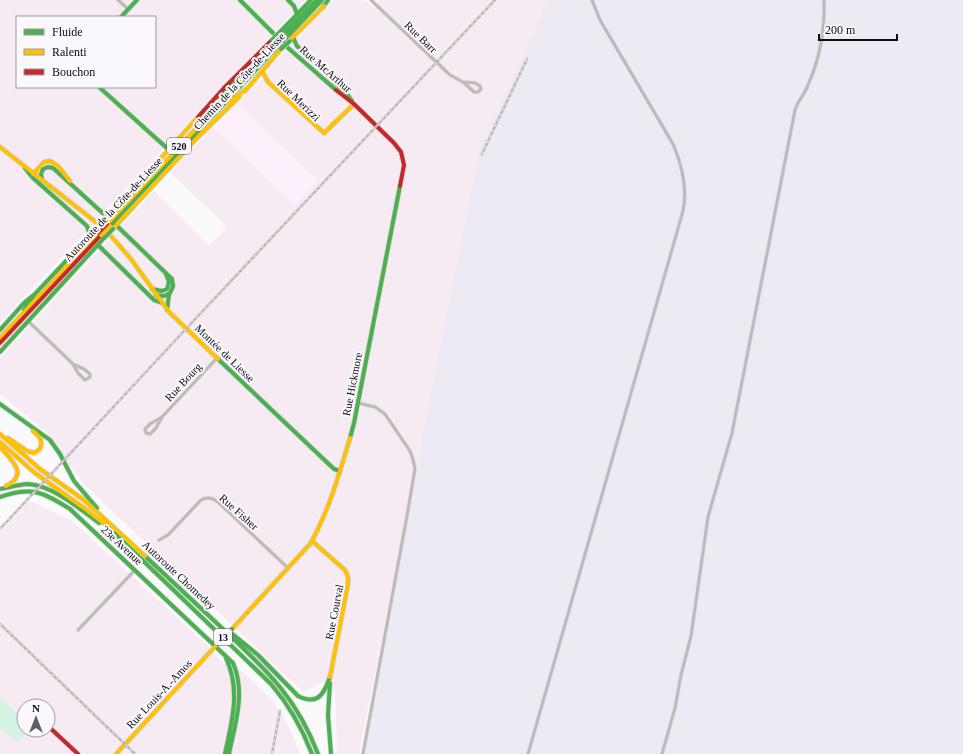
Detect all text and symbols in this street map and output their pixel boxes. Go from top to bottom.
legend [16,16,156,88]
scale bar [819,16,897,42]
street label: Rue Barr [402,19,440,55]
text: 200 m [825,23,856,37]
text: Fluide [52,25,83,39]
street label: Chemin de la Côte-de-Liesse [191,30,287,132]
street label: Rue McArthur [298,43,355,95]
text: Ralenti [52,45,87,59]
text: Bouchon [52,65,95,79]
street label: Rue Merizzi [275,77,323,123]
road number: 520 [167,138,191,154]
street label: Autoroute de la Côte-de-Liesse [62,154,164,263]
street label: Montée de Liesse [193,322,257,384]
street label: Rue Hickmore [340,351,364,417]
street label: Rue Bourg [162,360,204,404]
street label: Rue Fisher [217,491,261,533]
street label: 23e Avenue [99,523,145,567]
street label: Autoroute Chomedey [140,538,218,612]
street label: Rue Courval [323,583,345,641]
road number: 13 [214,629,232,645]
street label: Rue Louis-A.-Amos [124,657,194,731]
north arrow [16,698,56,738]
text: N [32,702,40,714]

